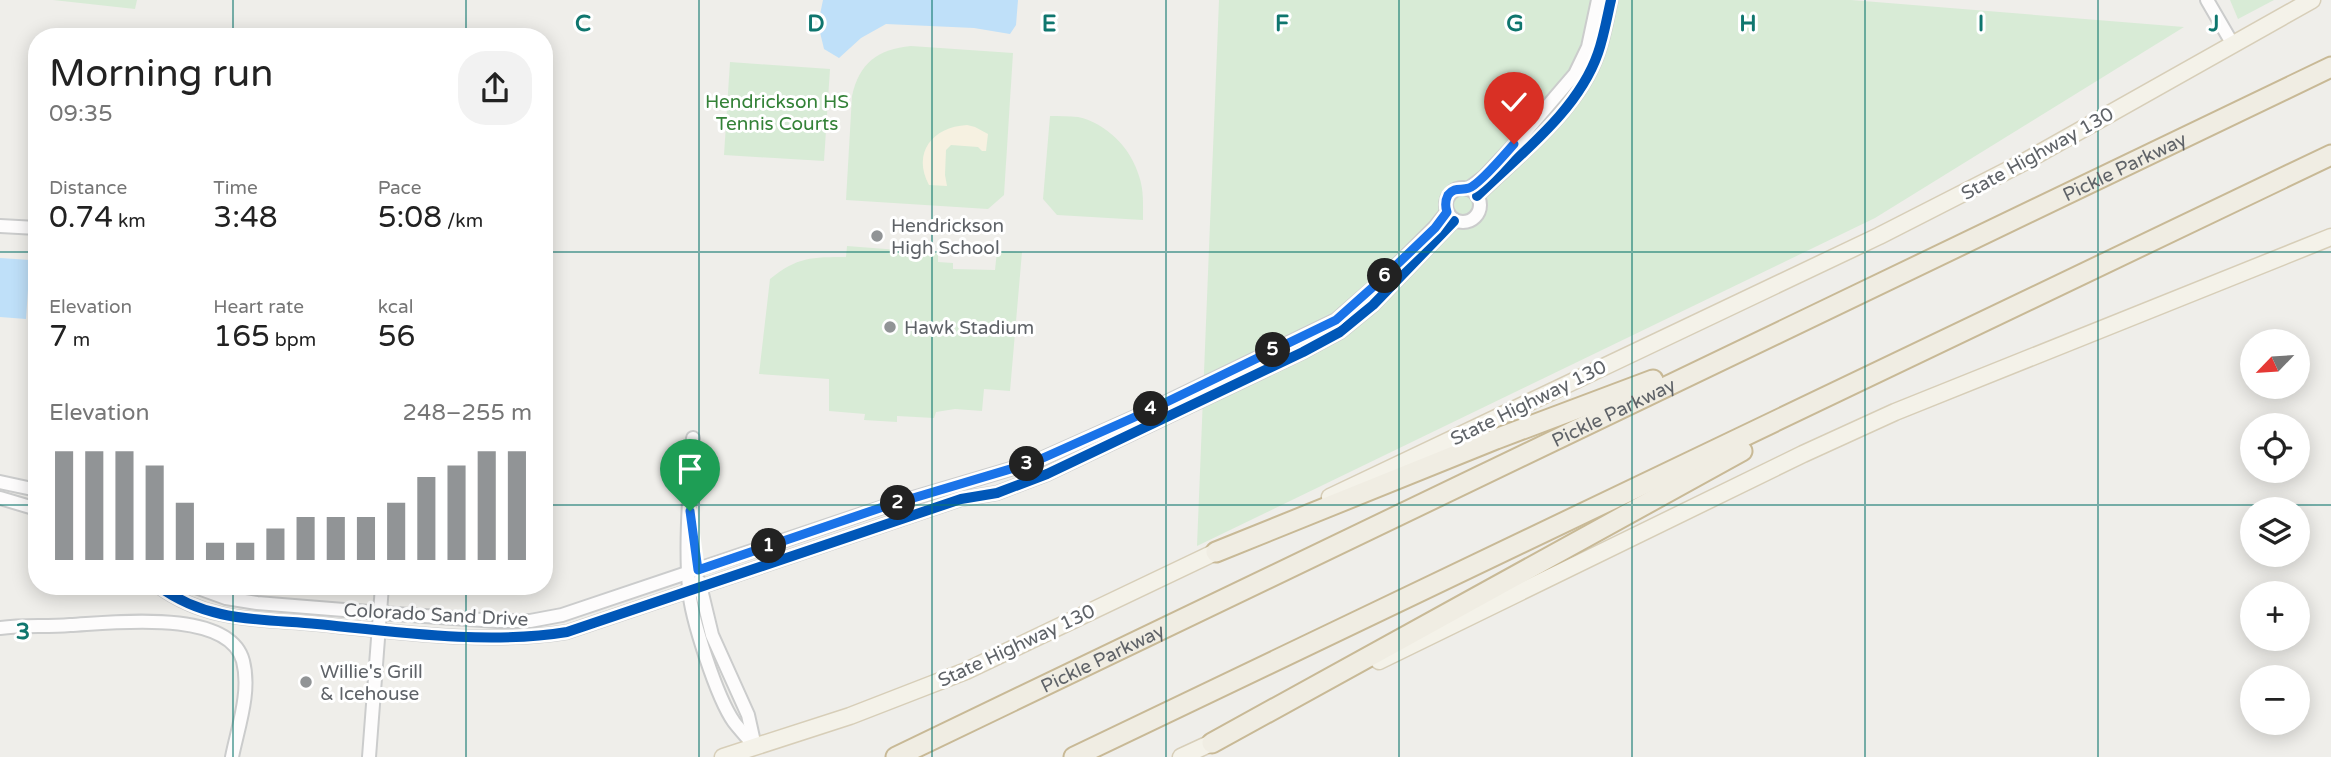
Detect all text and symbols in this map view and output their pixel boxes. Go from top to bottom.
text: C [575,10,591,38]
text: D [807,10,825,38]
text: E [1042,10,1056,38]
text: F [1275,10,1289,38]
text: G [1506,10,1524,38]
text: H [1739,10,1757,38]
text: I [1978,10,1984,38]
text: J [2208,10,2219,38]
text: Morning run [49,51,273,97]
button: share [458,51,532,125]
pin [1484,72,1544,144]
icon: check [1495,83,1533,121]
park label: Hendrickson HS Tennis Courts [705,91,849,135]
text: 09:35 [49,100,113,128]
street label: State Highway 130 [1958,103,2117,205]
street label: Pickle Parkway [2059,128,2190,206]
text: Distance [49,177,127,199]
text: Time [213,177,258,199]
text: Pace [378,177,421,199]
text: 0.74 [49,199,113,236]
text: 3:48 [213,199,278,236]
text: 5:08 [378,199,442,236]
text: km [113,210,146,232]
text: /km [442,210,483,232]
place label: Hendrickson High School [891,215,1004,259]
marker: Hendrickson High School [869,228,885,244]
pin: 6 [1368,258,1402,294]
text: 6 [1379,264,1390,286]
text: Elevation [49,296,132,318]
text: Heart rate [213,296,304,318]
text: kcal [378,296,413,318]
place label: Hawk Stadium [904,317,1034,339]
text: 7 [49,318,68,355]
text: 165 [213,318,270,355]
text: 56 [378,318,415,355]
marker: Hawk Stadium [882,319,898,335]
text: m [68,329,90,351]
text: bpm [270,329,316,351]
north arrow [2240,329,2310,399]
map controls [2240,329,2310,735]
pin: 5 [1256,332,1290,368]
text: 5 [1267,338,1278,360]
street label: State Highway 130 [1447,356,1610,450]
street label: Pickle Parkway [1548,374,1679,452]
pin: 4 [1134,392,1168,426]
text: 4 [1145,397,1156,419]
text: Elevation [49,399,150,427]
text: 248–255 m [403,399,532,427]
button: locate [2240,413,2310,483]
pin [660,439,720,511]
pin: 3 [1010,447,1044,482]
icon: arrive [671,450,709,488]
text: 3 [1021,452,1032,474]
pin: 2 [880,486,916,520]
text: 2 [892,491,903,513]
button: layers [2240,497,2310,567]
pin: 1 [752,528,786,564]
text: 1 [763,534,774,556]
button: + [2240,581,2310,651]
street label: Colorado Sand Drive [343,599,529,631]
street label: State Highway 130 [935,600,1098,692]
text: 3 [16,618,30,646]
street label: Pickle Parkway [1037,620,1168,698]
place label: Willie's Grill & Icehouse [320,661,423,705]
button: − [2240,665,2310,735]
marker: Willie's Grill & Icehouse [298,674,314,690]

